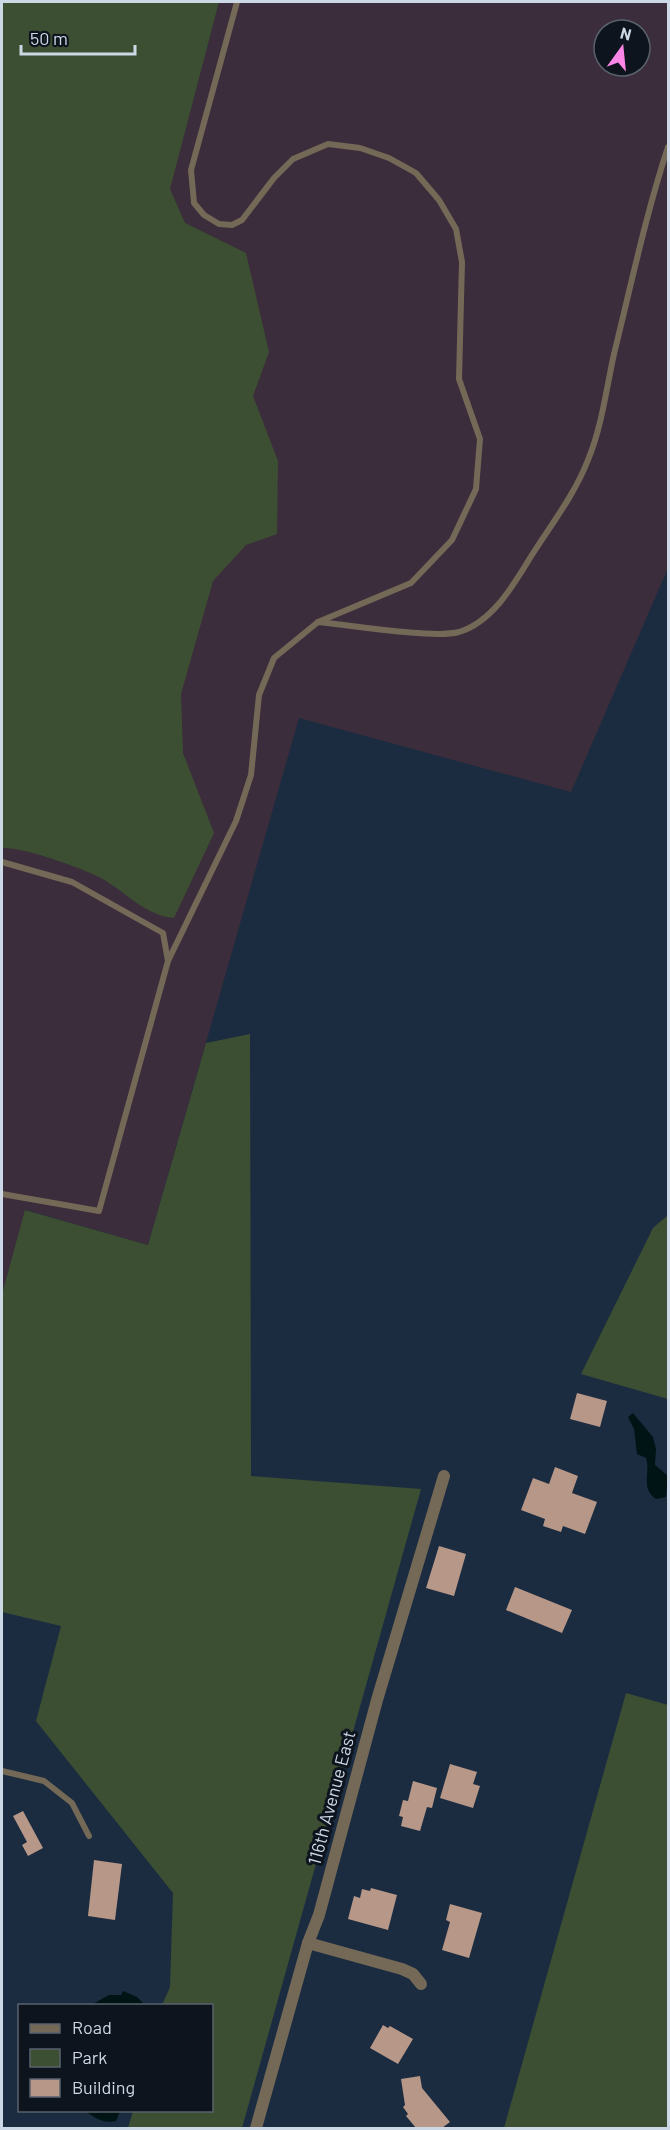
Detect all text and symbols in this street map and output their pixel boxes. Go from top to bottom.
scale bar [21,18,135,56]
north arrow [592,18,652,78]
text: N [618,22,634,44]
text: 50 m [30,27,68,49]
street label: 116th Avenue East [303,1728,360,1867]
legend [18,2004,213,2112]
text: Road [72,2016,112,2038]
text: Park [72,2046,107,2068]
text: Building [72,2076,135,2098]

